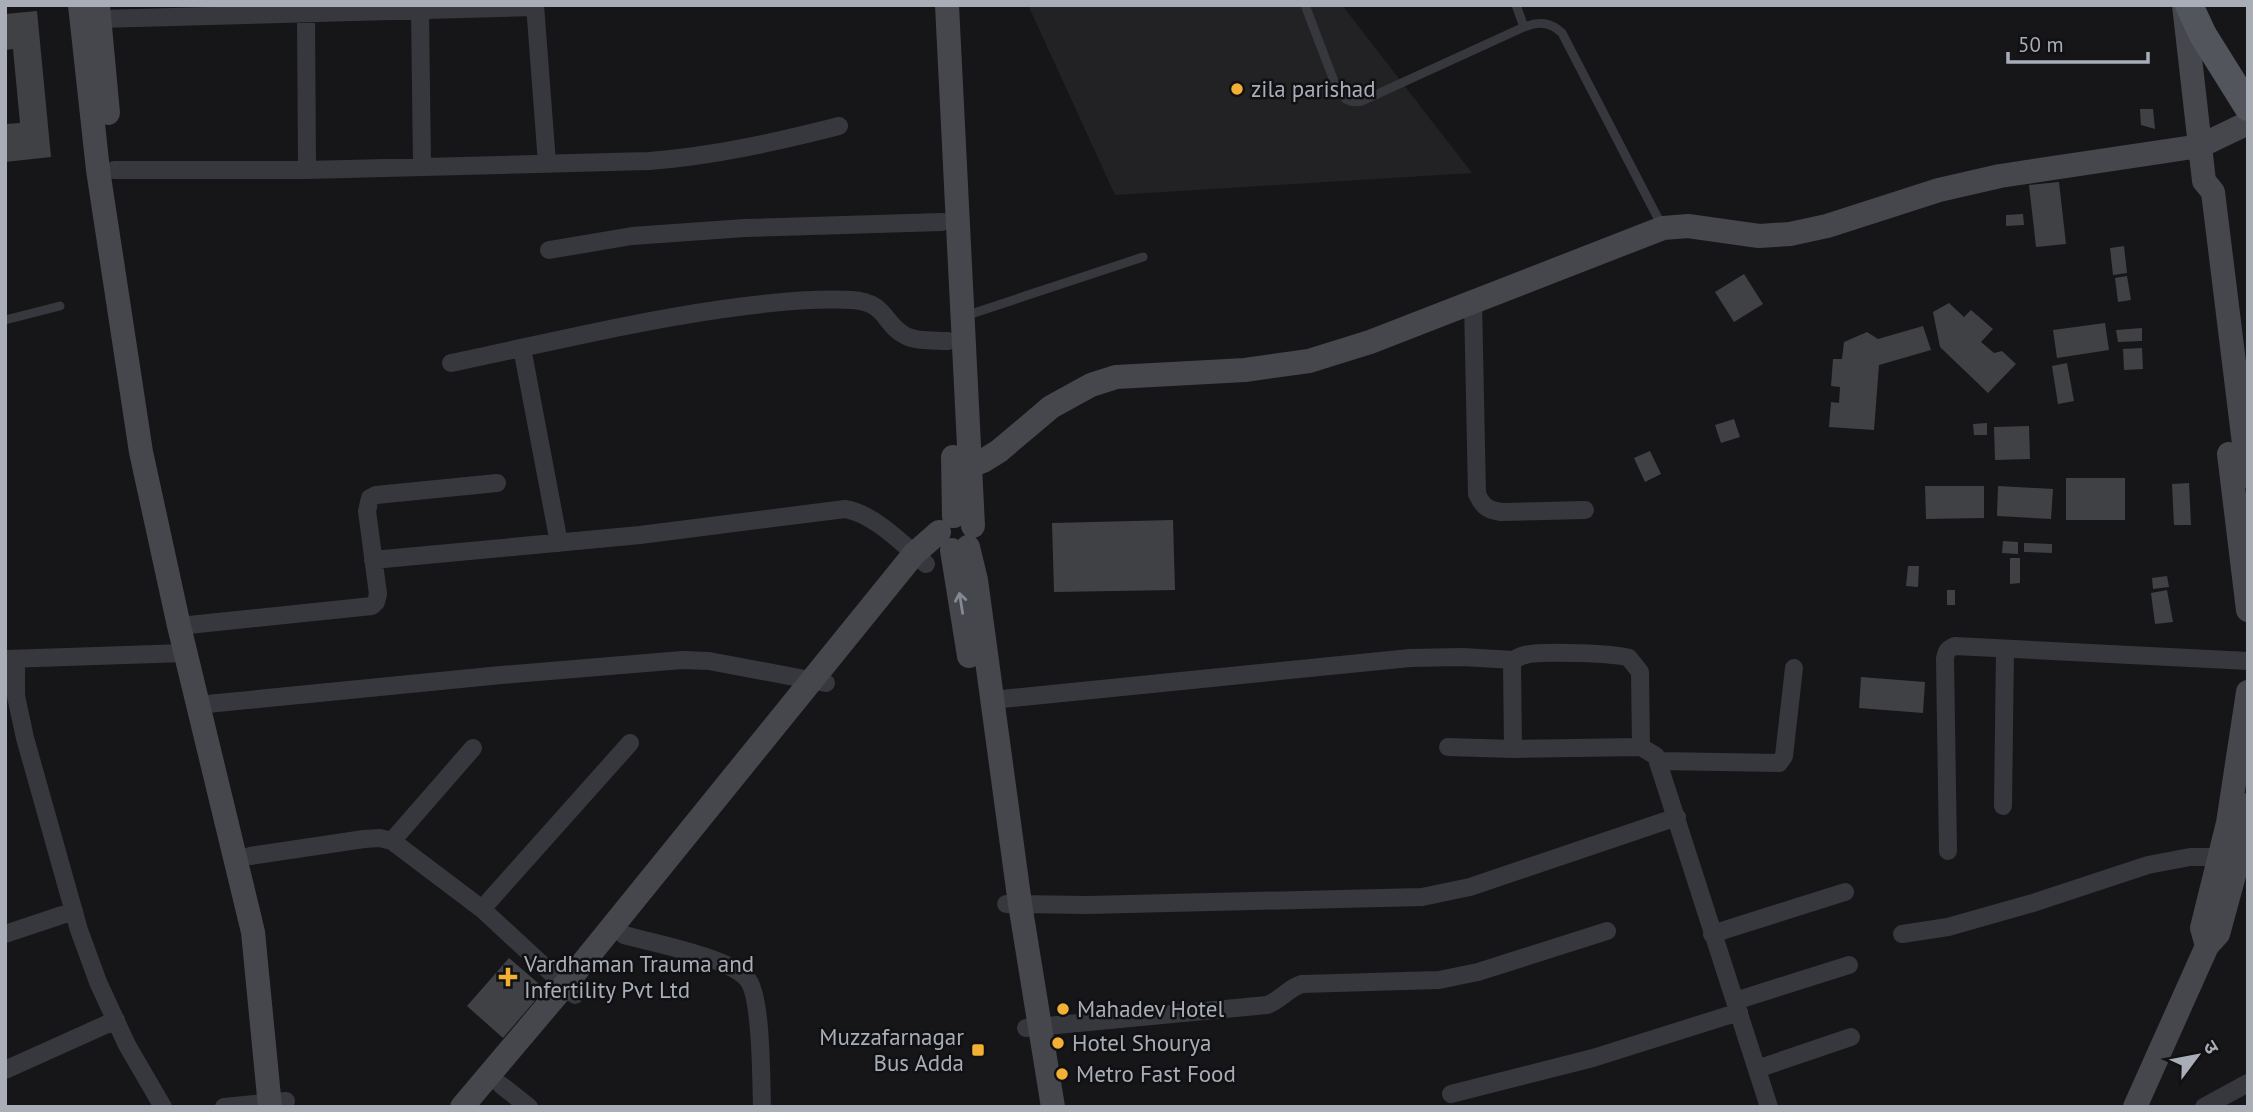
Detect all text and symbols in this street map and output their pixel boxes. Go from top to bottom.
scale bar [2008,21,2148,65]
text: 50 m [2018,31,2064,58]
place label: zila parishad [1251,74,1376,103]
marker: zila parishad [1229,81,1245,97]
one-way arrow [954,593,967,615]
place label: Vardhaman Trauma and Infertility Pvt Ltd [523,949,754,1004]
marker: Vardhaman Trauma and Infertility Pvt Ltd [498,967,518,987]
place label: Mahadev Hotel [1077,994,1225,1023]
marker: Mahadev Hotel [1055,1001,1071,1017]
north arrow [2162,1021,2232,1091]
place label: Muzzafarnagar Bus Adda [819,1022,964,1077]
place label: Hotel Shourya [1072,1028,1211,1057]
marker: Hotel Shourya [1050,1035,1066,1051]
text: उ [2198,1036,2225,1059]
marker: Muzzafarnagar Bus Adda [970,1042,986,1058]
place label: Metro Fast Food [1076,1059,1236,1088]
marker: Metro Fast Food [1054,1066,1070,1082]

